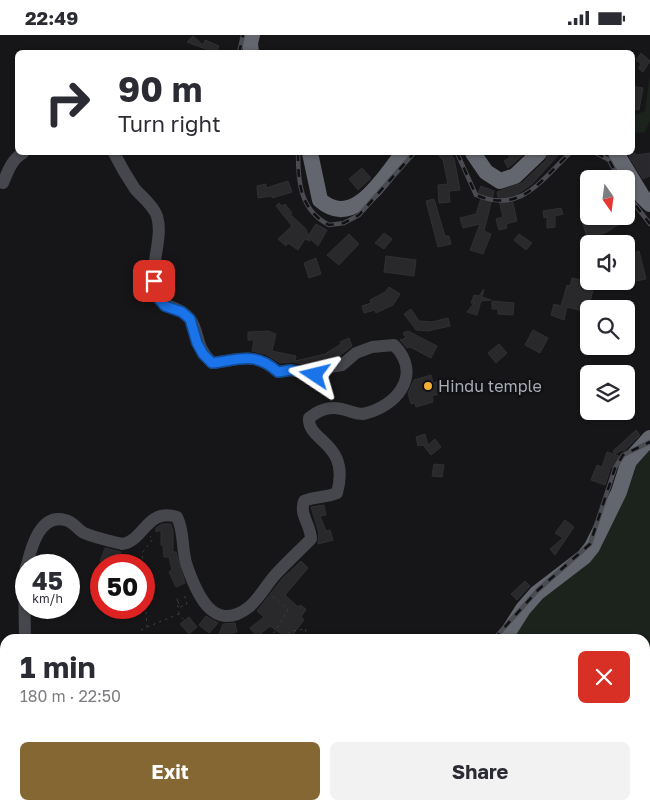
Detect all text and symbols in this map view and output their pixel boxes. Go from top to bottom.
text: 22:49 [25,6,78,29]
text: 90 m [118,68,202,110]
icon: right [35,70,100,135]
text: Turn right [118,110,221,137]
north arrow [580,170,635,225]
map controls [580,170,635,420]
button: sound [580,235,635,290]
pin [133,260,175,302]
icon: arrive [140,267,168,295]
button: search [580,300,635,355]
position arrow [288,348,340,400]
button: layers [580,365,635,420]
place label: Hindu temple [438,376,542,396]
marker: Hindu temple [422,380,434,392]
speed limit sign: 50 [90,554,155,619]
text: 45 [32,565,63,596]
text: km/h [32,591,63,606]
text: 1 min [20,649,96,685]
button: close [578,651,630,703]
text: 180 m · 22:50 [20,686,121,706]
button: Exit [20,742,320,800]
button: Share [330,742,630,800]

